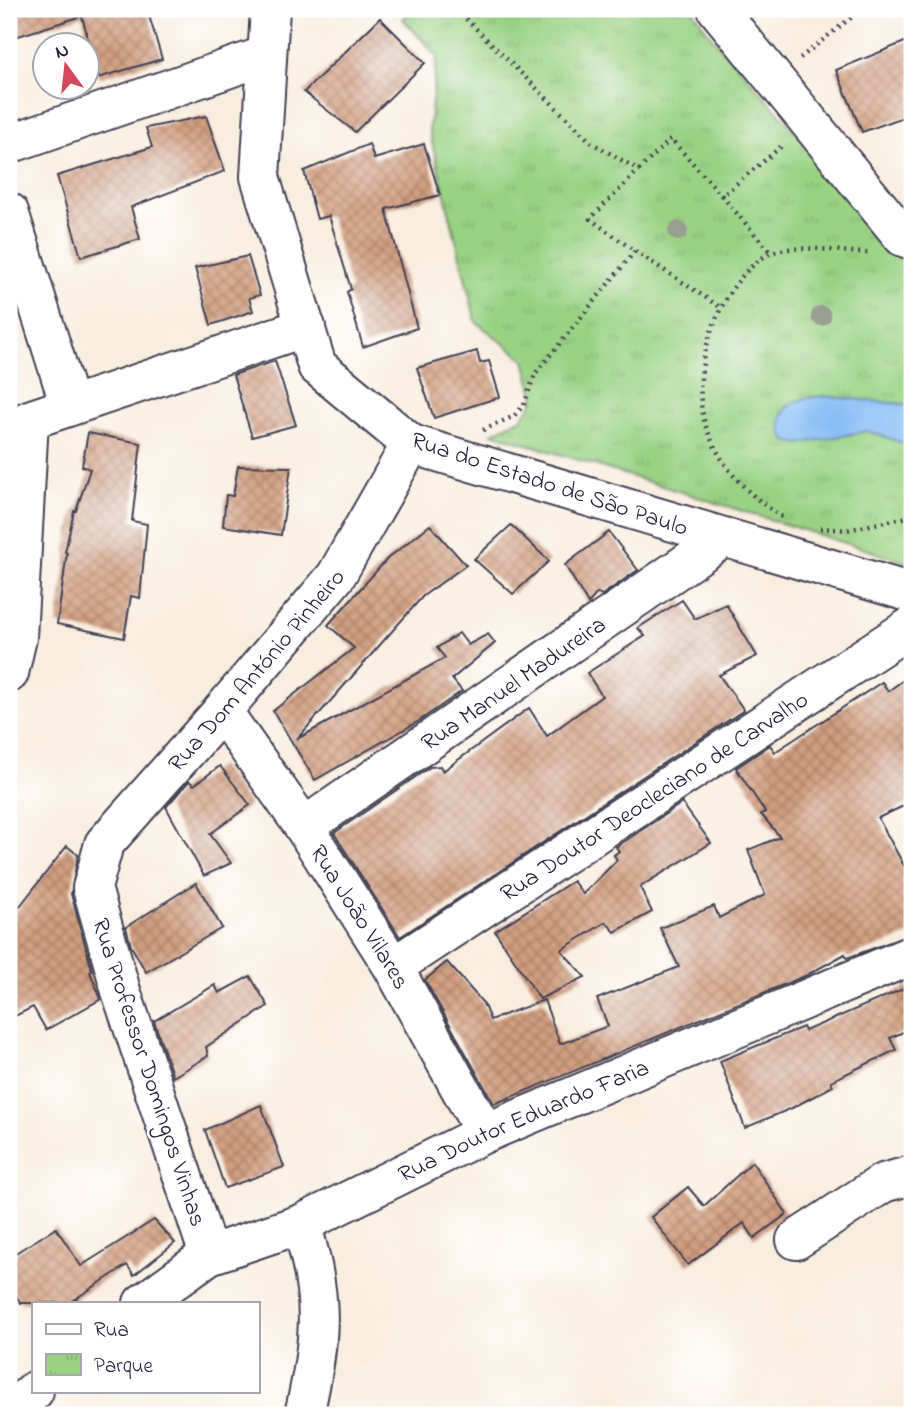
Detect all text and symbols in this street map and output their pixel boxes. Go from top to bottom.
north arrow [32,32,102,102]
text: N [53,37,72,67]
street label: Rua do Estado de São Paulo [406,424,692,547]
street label: Rua Dom António Pinheiro [161,562,355,781]
street label: Rua Manuel Madureira [415,609,614,761]
street label: Rua Doutor Deocleciano de Carvalho [494,684,816,912]
street label: Rua João Vilares [300,839,417,996]
street label: Rua Professor Domingos Vinhas [81,914,214,1231]
street label: Rua Doutor Eduardo Faria [393,1052,655,1193]
legend [32,1302,259,1392]
text: Rua [94,1316,129,1346]
text: Parque [94,1352,153,1382]

